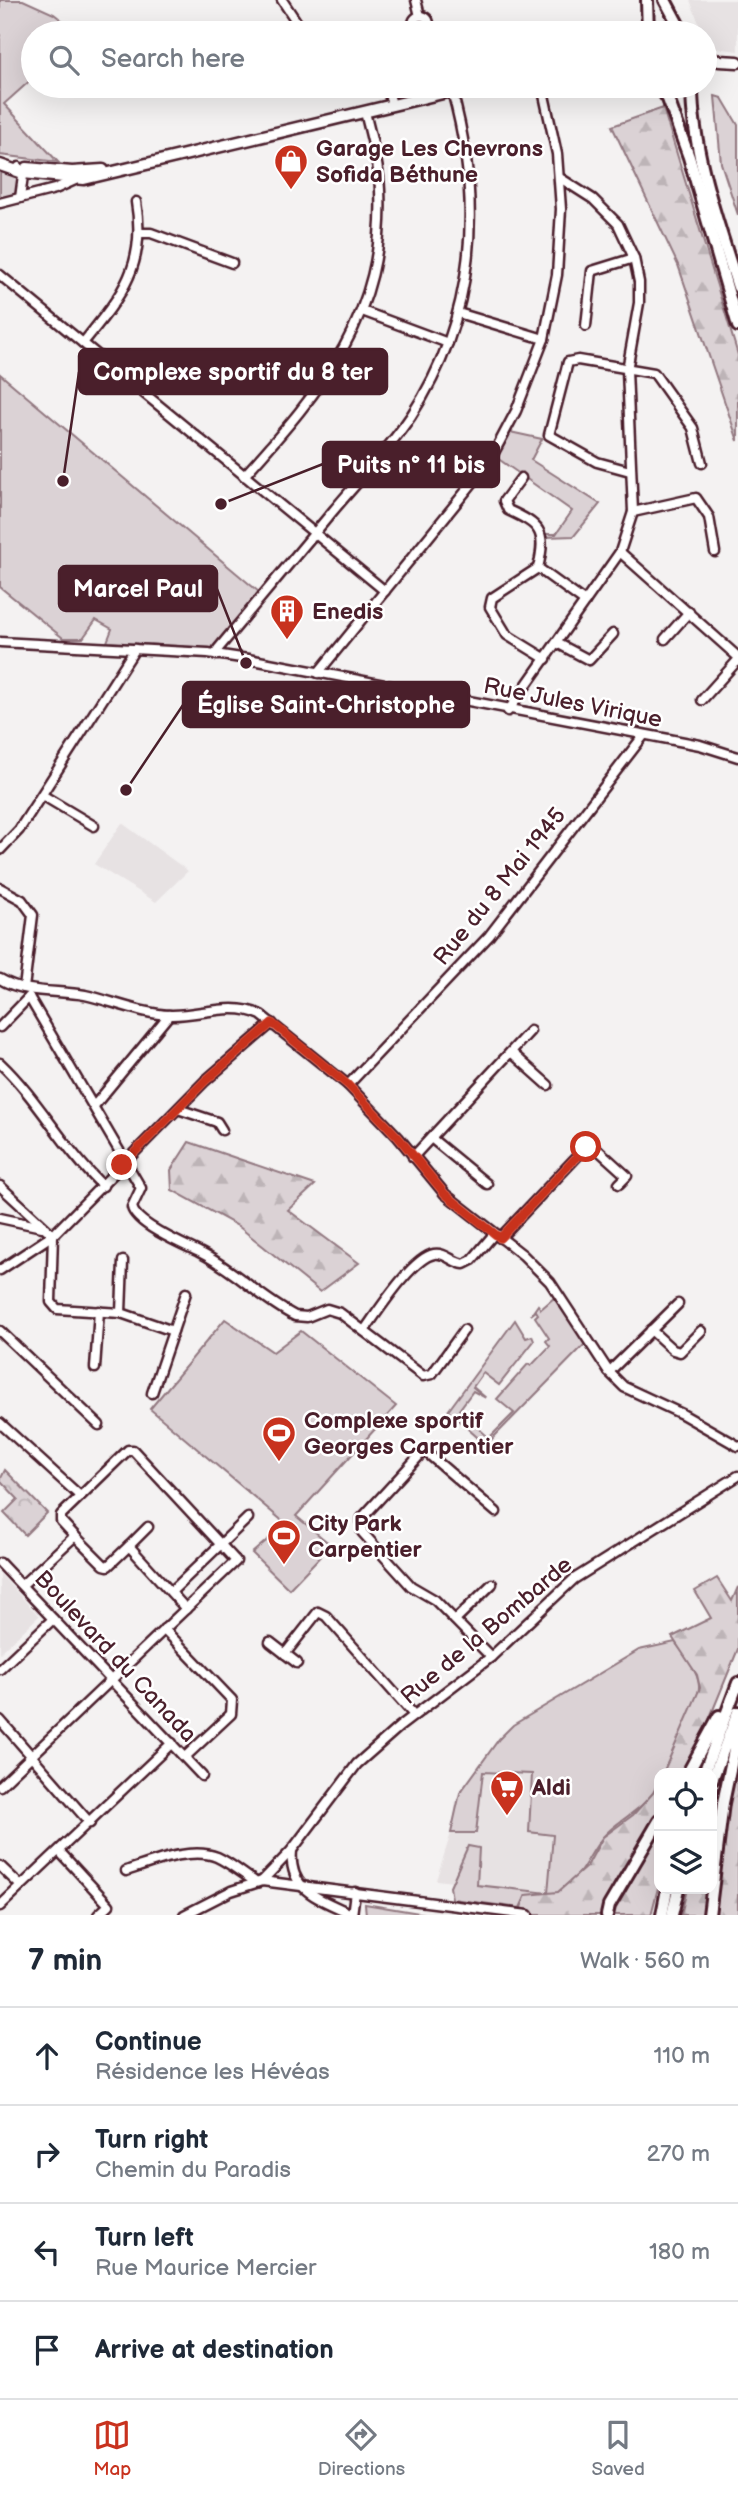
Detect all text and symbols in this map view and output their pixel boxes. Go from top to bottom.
search box [21,21,717,98]
icon: search [45,41,83,79]
text: Search here [101,44,245,75]
place label: Garage Les Chevrons Sofida Béthune [316,135,543,189]
shop icon: Garage Les Chevrons Sofida Béthune [272,142,310,191]
callout: Complexe sportif du 8 ter [79,349,387,394]
text: Complexe sportif du 8 ter [93,358,373,387]
callout: Puits n° 11 bis [323,442,499,487]
text: Puits n° 11 bis [337,451,485,480]
callout: Marcel Paul [59,566,217,611]
text: Marcel Paul [73,575,203,604]
building icon: Enedis [268,592,306,641]
place label: Enedis [312,598,383,626]
street label: Rue Jules Virique [481,672,664,734]
callout: Église Saint-Christophe [183,682,469,727]
text: Église Saint-Christophe [197,689,455,720]
street label: Rue du 8 Mai 1945 [428,802,572,971]
route start [570,1131,601,1162]
route end [106,1149,137,1180]
place label: Complexe sportif Georges Carpentier [304,1407,514,1461]
sports icon: Complexe sportif Georges Carpentier [260,1414,298,1463]
place label: City Park Carpentier [308,1510,423,1564]
sports icon: City Park Carpentier [265,1517,303,1566]
street label: Rue de la Bombarde [395,1551,578,1711]
street label: Boulevard du Canada [28,1565,202,1748]
supermarket icon: Aldi [488,1768,526,1817]
map controls [654,1768,717,1894]
button: locate [654,1768,717,1831]
place label: Aldi [531,1774,571,1802]
button: layers [654,1831,717,1894]
text: 7 min [28,1943,102,1979]
text: Walk · 560 m [580,1947,710,1975]
text: Continue [95,2027,202,2058]
icon: ahead [28,2037,66,2075]
text: 110 m [653,2042,710,2070]
text: Résidence les Hévéas [95,2058,330,2086]
text: Turn right [95,2125,208,2156]
icon: right [28,2135,66,2173]
text: 270 m [646,2140,710,2168]
text: Chemin du Paradis [95,2156,291,2184]
text: Turn left [95,2223,194,2254]
icon: left [28,2233,66,2271]
text: 180 m [649,2238,710,2266]
text: Rue Maurice Mercier [95,2254,316,2282]
icon: arrive [28,2331,66,2369]
text: Arrive at destination [95,2335,334,2366]
tab: Map [93,2416,131,2481]
tab: Directions [318,2416,405,2481]
tab: Saved [591,2416,645,2481]

